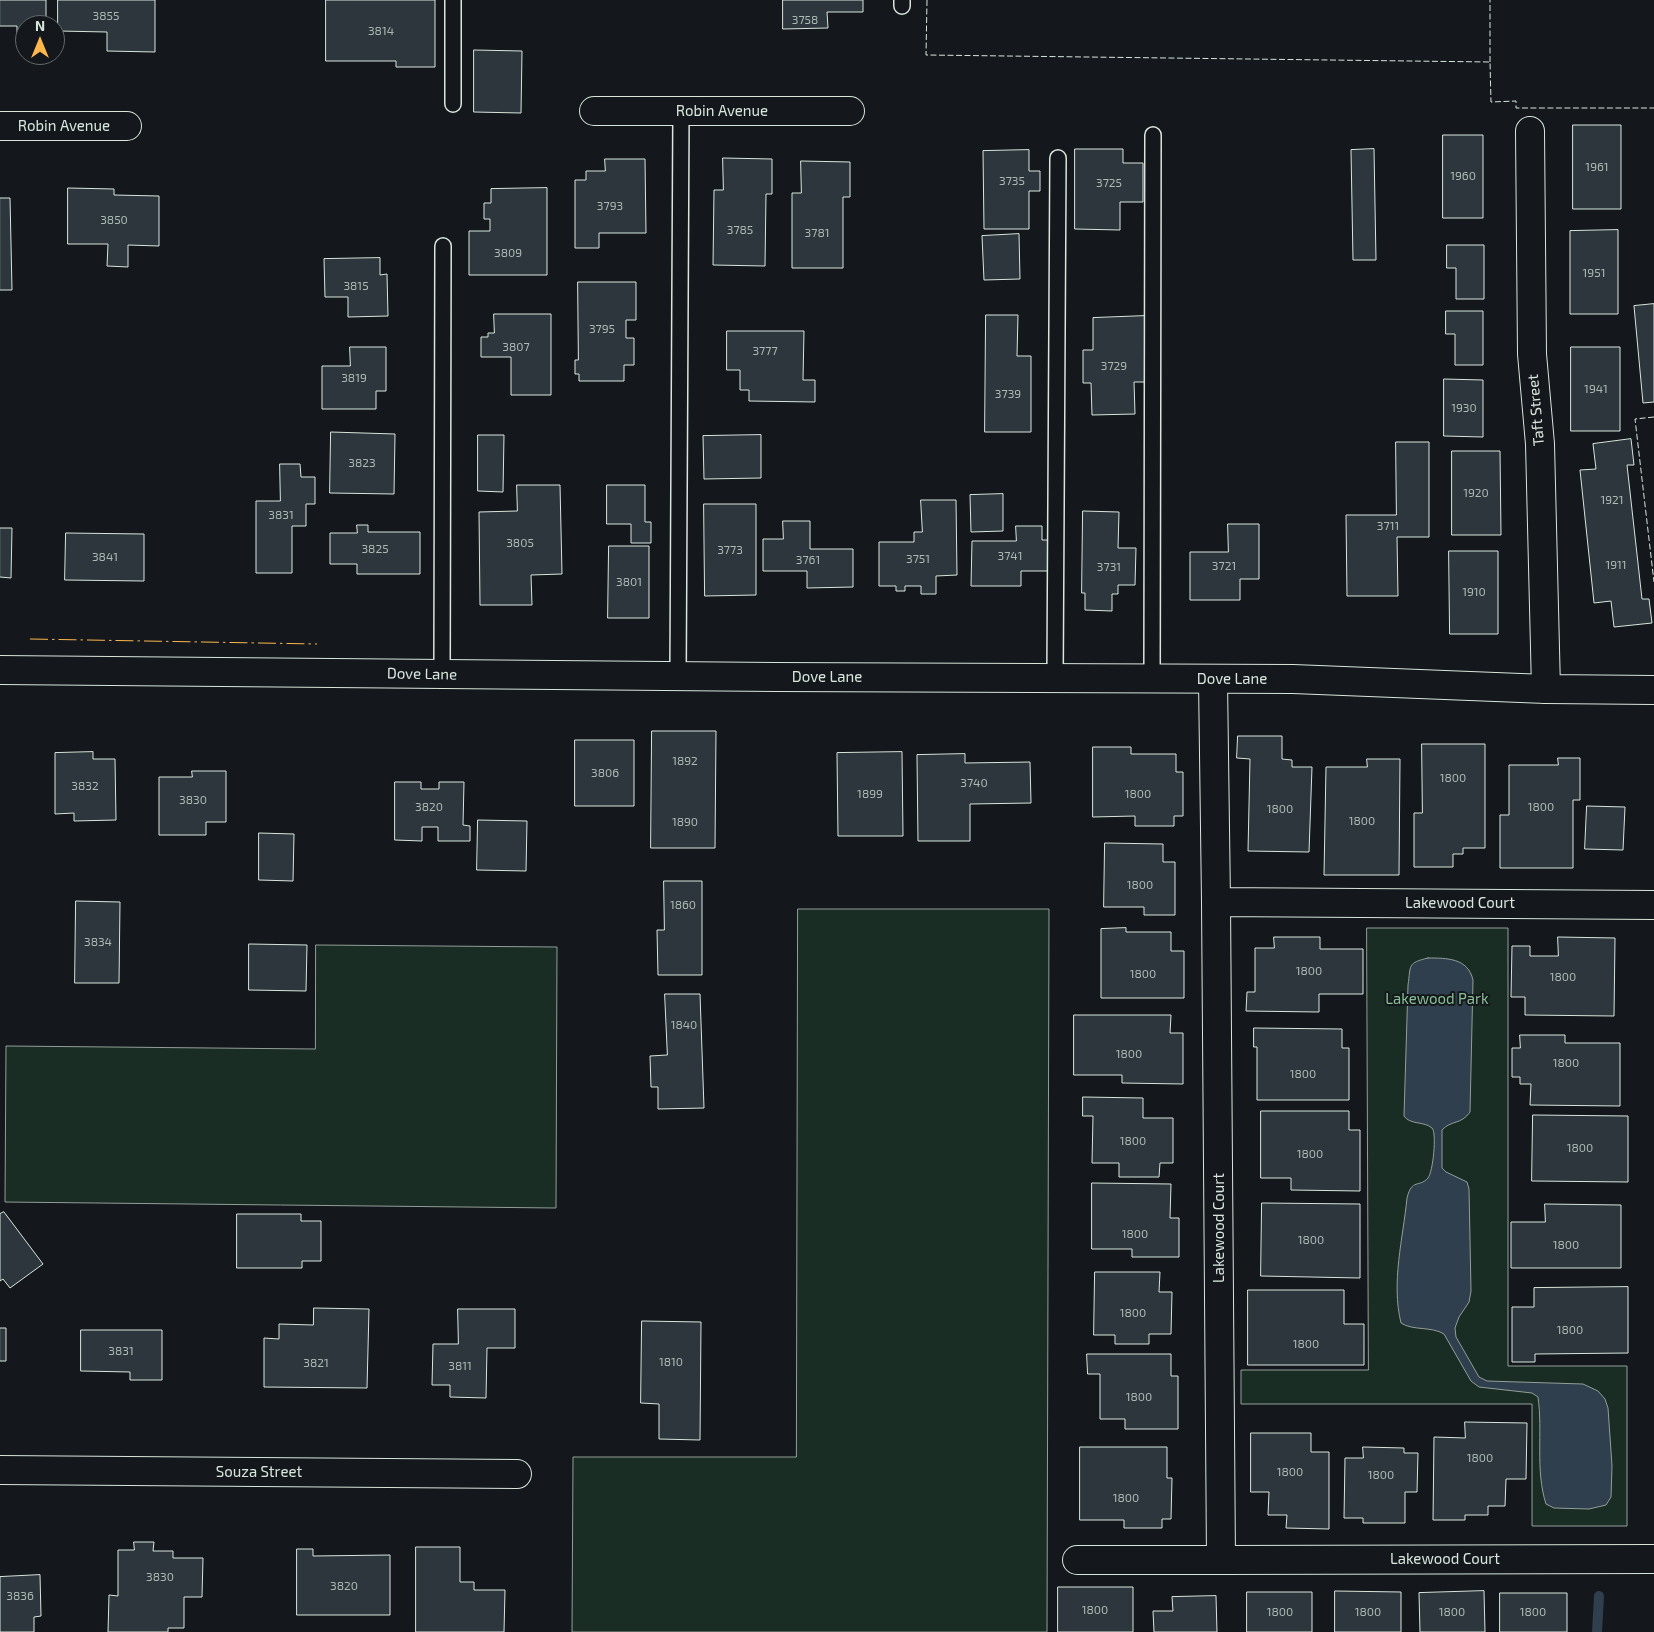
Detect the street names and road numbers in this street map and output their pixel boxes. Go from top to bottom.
street label: Robin Avenue [676,102,768,120]
street label: Robin Avenue [18,117,110,135]
street label: Taft Street [1524,373,1548,447]
street label: Dove Lane [387,664,457,684]
street label: Dove Lane [792,668,862,686]
street label: Dove Lane [1197,670,1267,688]
street label: Lakewood Court [1405,894,1515,912]
street label: Lakewood Court [1210,1173,1228,1283]
street label: Souza Street [216,1463,302,1481]
street label: Lakewood Court [1390,1550,1500,1568]

